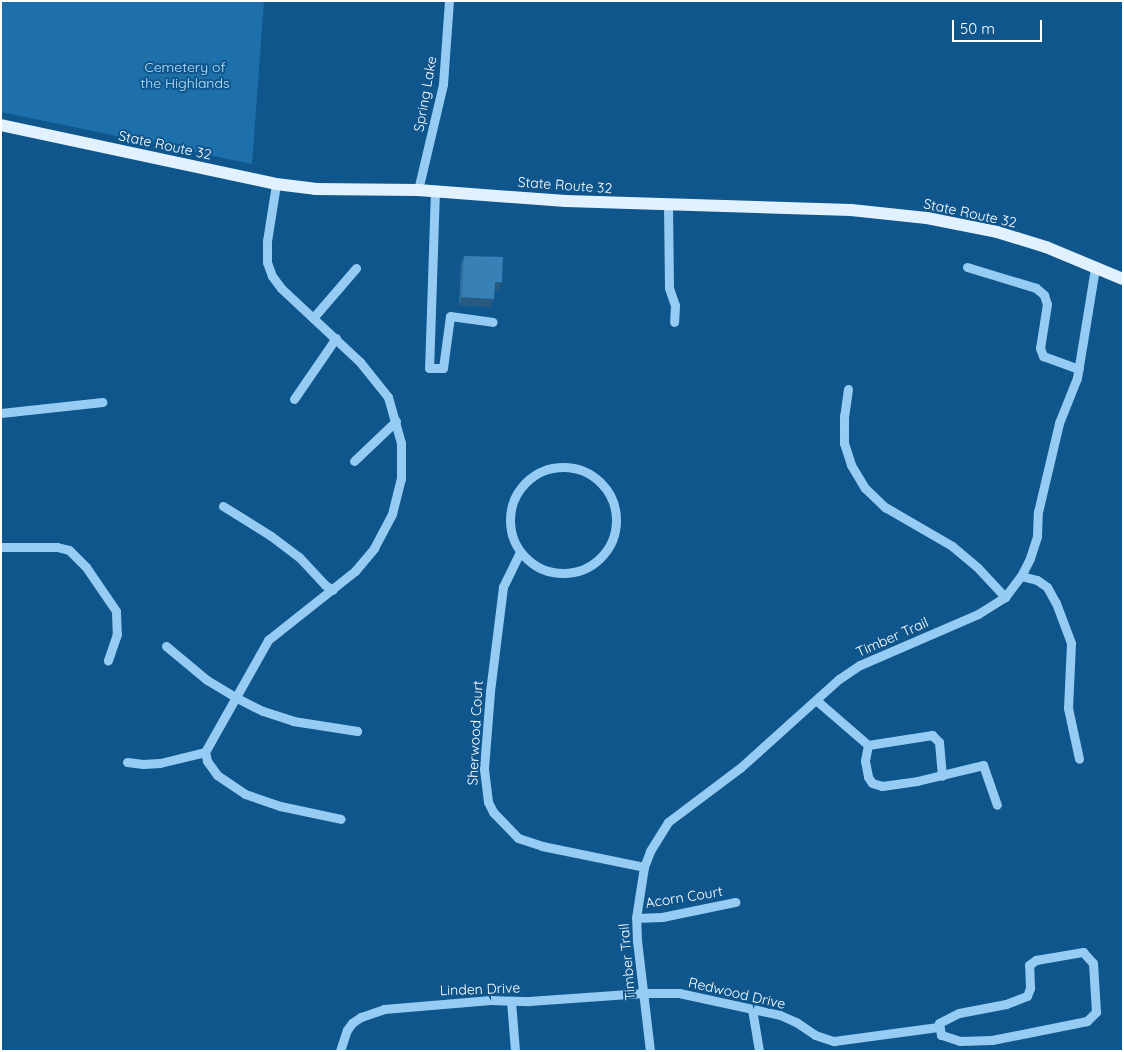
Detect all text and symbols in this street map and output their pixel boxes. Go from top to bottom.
scale bar [954,10,1044,42]
text: 50 m [960,19,995,38]
street label: Spring Lake [410,55,440,133]
park label: Cemetery of the Highlands [140,59,230,92]
street label: State Route 32 [117,127,213,163]
street label: State Route 32 [517,173,613,197]
street label: State Route 32 [922,195,1018,231]
street label: Timber Trail [853,614,931,660]
street label: Sherwood Court [464,680,486,786]
street label: Acorn Court [644,883,724,911]
street label: Timber Trail [615,923,639,1001]
street label: Redwood Drive [687,974,787,1012]
street label: Linden Drive [439,979,521,999]

